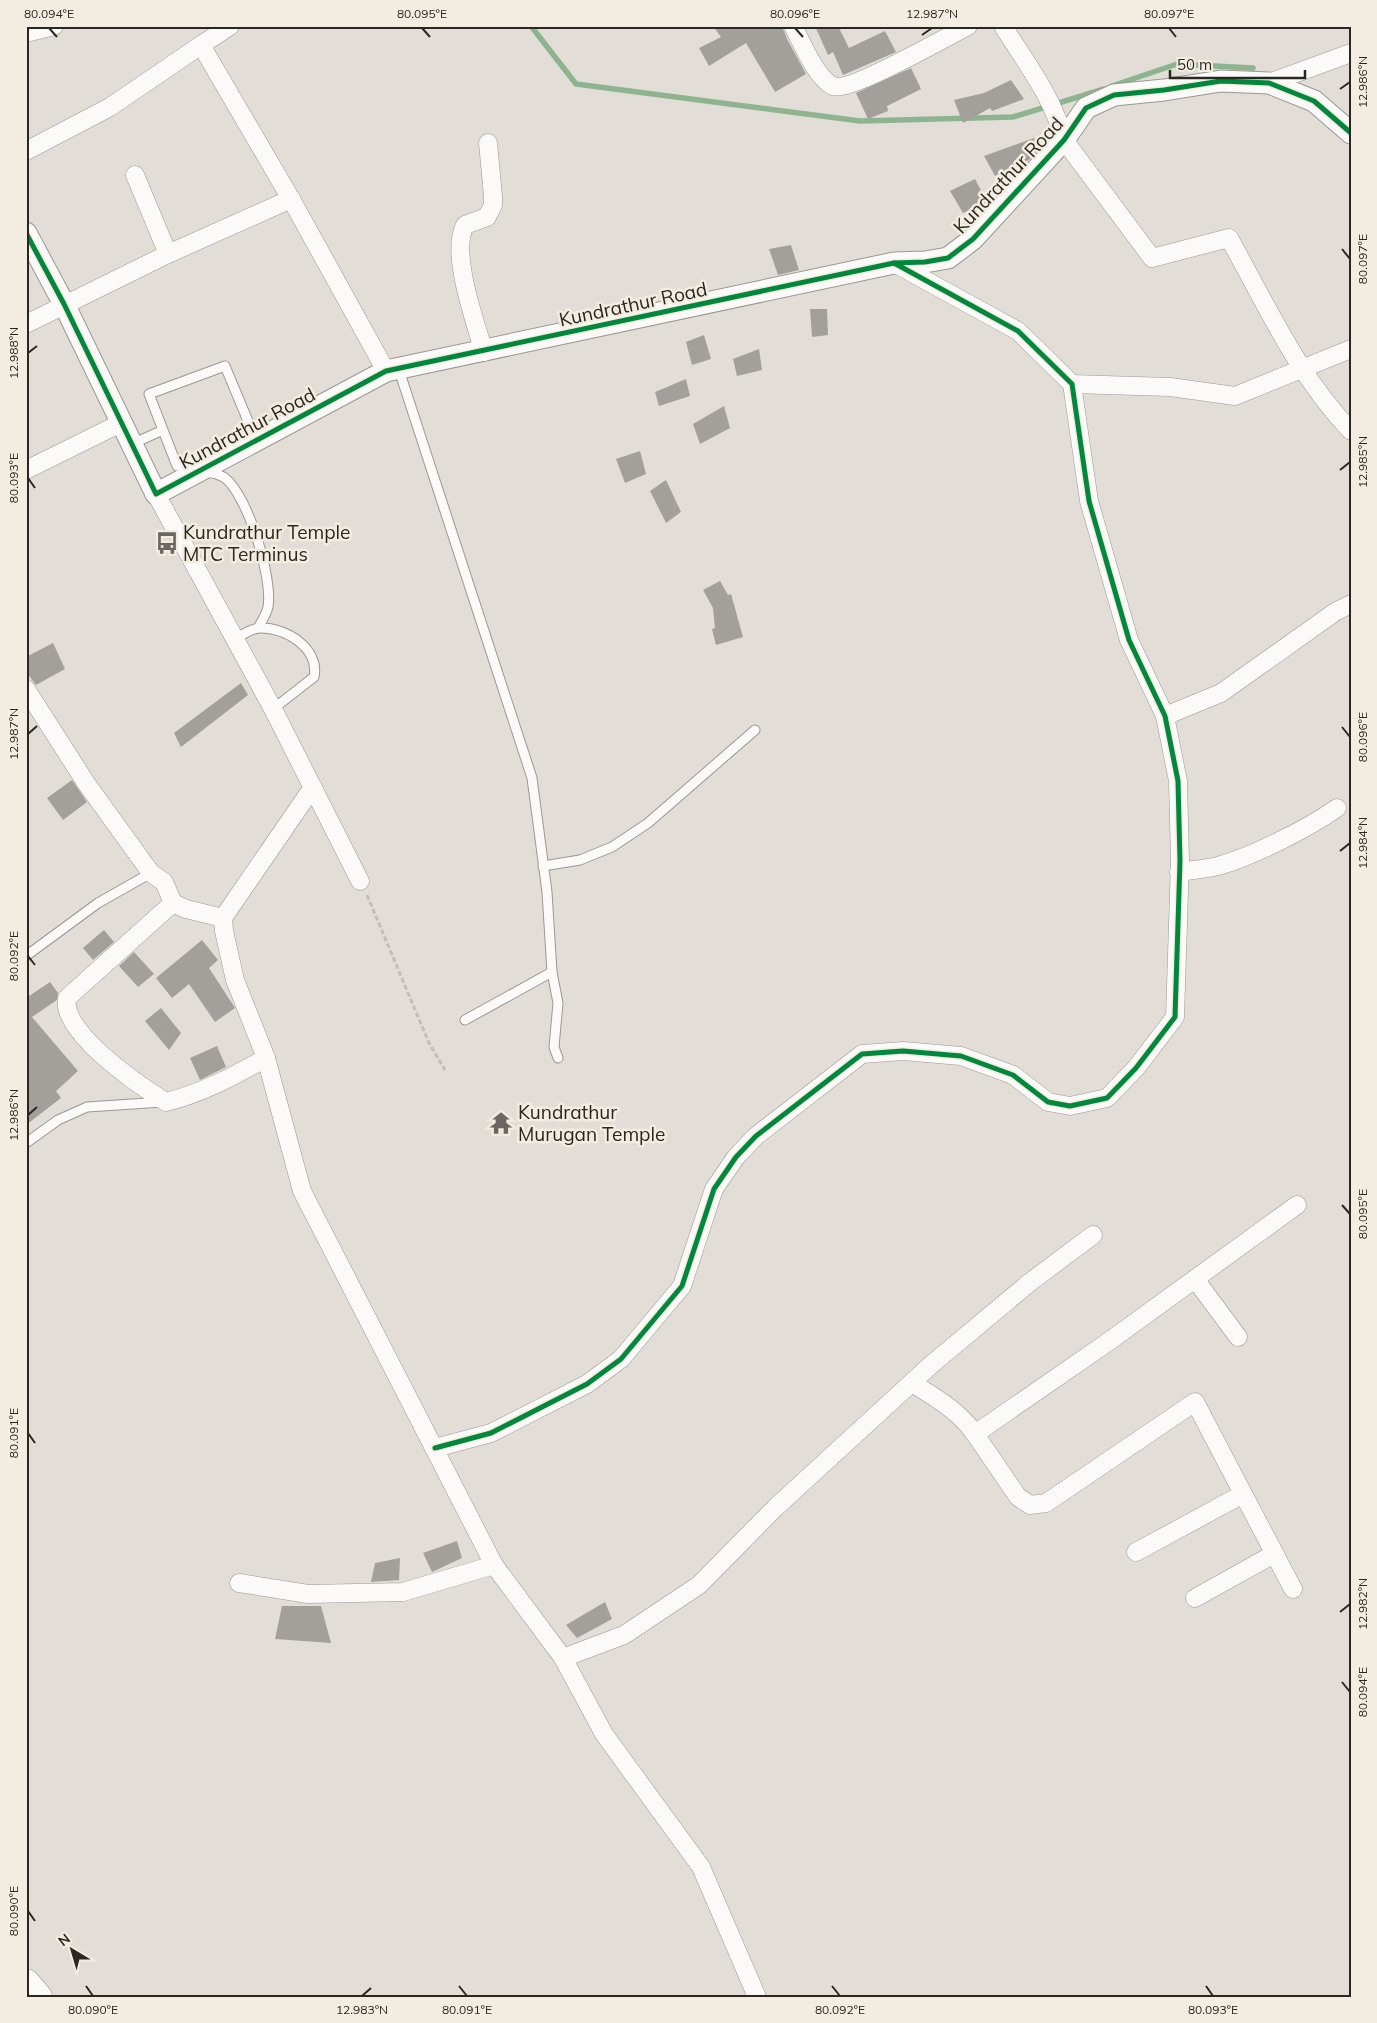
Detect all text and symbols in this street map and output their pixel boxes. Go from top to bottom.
text: 80.094°E [24,6,74,21]
text: 80.095°E [397,6,447,21]
text: 80.096°E [770,6,820,21]
text: 12.987°N [906,6,958,21]
text: 80.097°E [1144,6,1194,21]
scale bar [1170,48,1304,80]
text: 50 m [1177,55,1212,74]
text: 12.986°N [1355,56,1370,108]
street label: Kundrathur Road [948,112,1068,238]
text: 80.097°E [1355,234,1370,284]
street label: Kundrathur Road [557,277,709,331]
text: 12.988°N [6,327,21,379]
street label: Kundrathur Road [175,382,319,474]
text: 12.985°N [1355,436,1370,488]
text: 80.093°E [6,453,21,503]
place label: Kundrathur Temple MTC Terminus [183,520,350,566]
bus stop icon: Kundrathur Temple MTC Terminus [154,530,180,556]
text: 12.987°N [6,708,21,760]
text: 80.096°E [1355,712,1370,762]
text: 12.984°N [1355,817,1370,869]
text: 80.092°E [6,931,21,981]
text: 12.986°N [6,1089,21,1141]
place label: Kundrathur Murugan Temple [518,1100,665,1146]
temple icon: Kundrathur Murugan Temple [488,1110,514,1136]
text: 80.095°E [1355,1189,1370,1239]
text: 80.091°E [6,1408,21,1458]
text: 12.982°N [1355,1578,1370,1630]
text: 80.094°E [1355,1667,1370,1717]
text: 80.090°E [6,1886,21,1936]
north arrow [48,1926,98,1976]
text: N [54,1929,74,1950]
text: 80.090°E [68,2002,118,2017]
text: 12.983°N [336,2002,388,2017]
text: 80.091°E [442,2002,492,2017]
text: 80.092°E [815,2002,865,2017]
text: 80.093°E [1188,2002,1238,2017]

